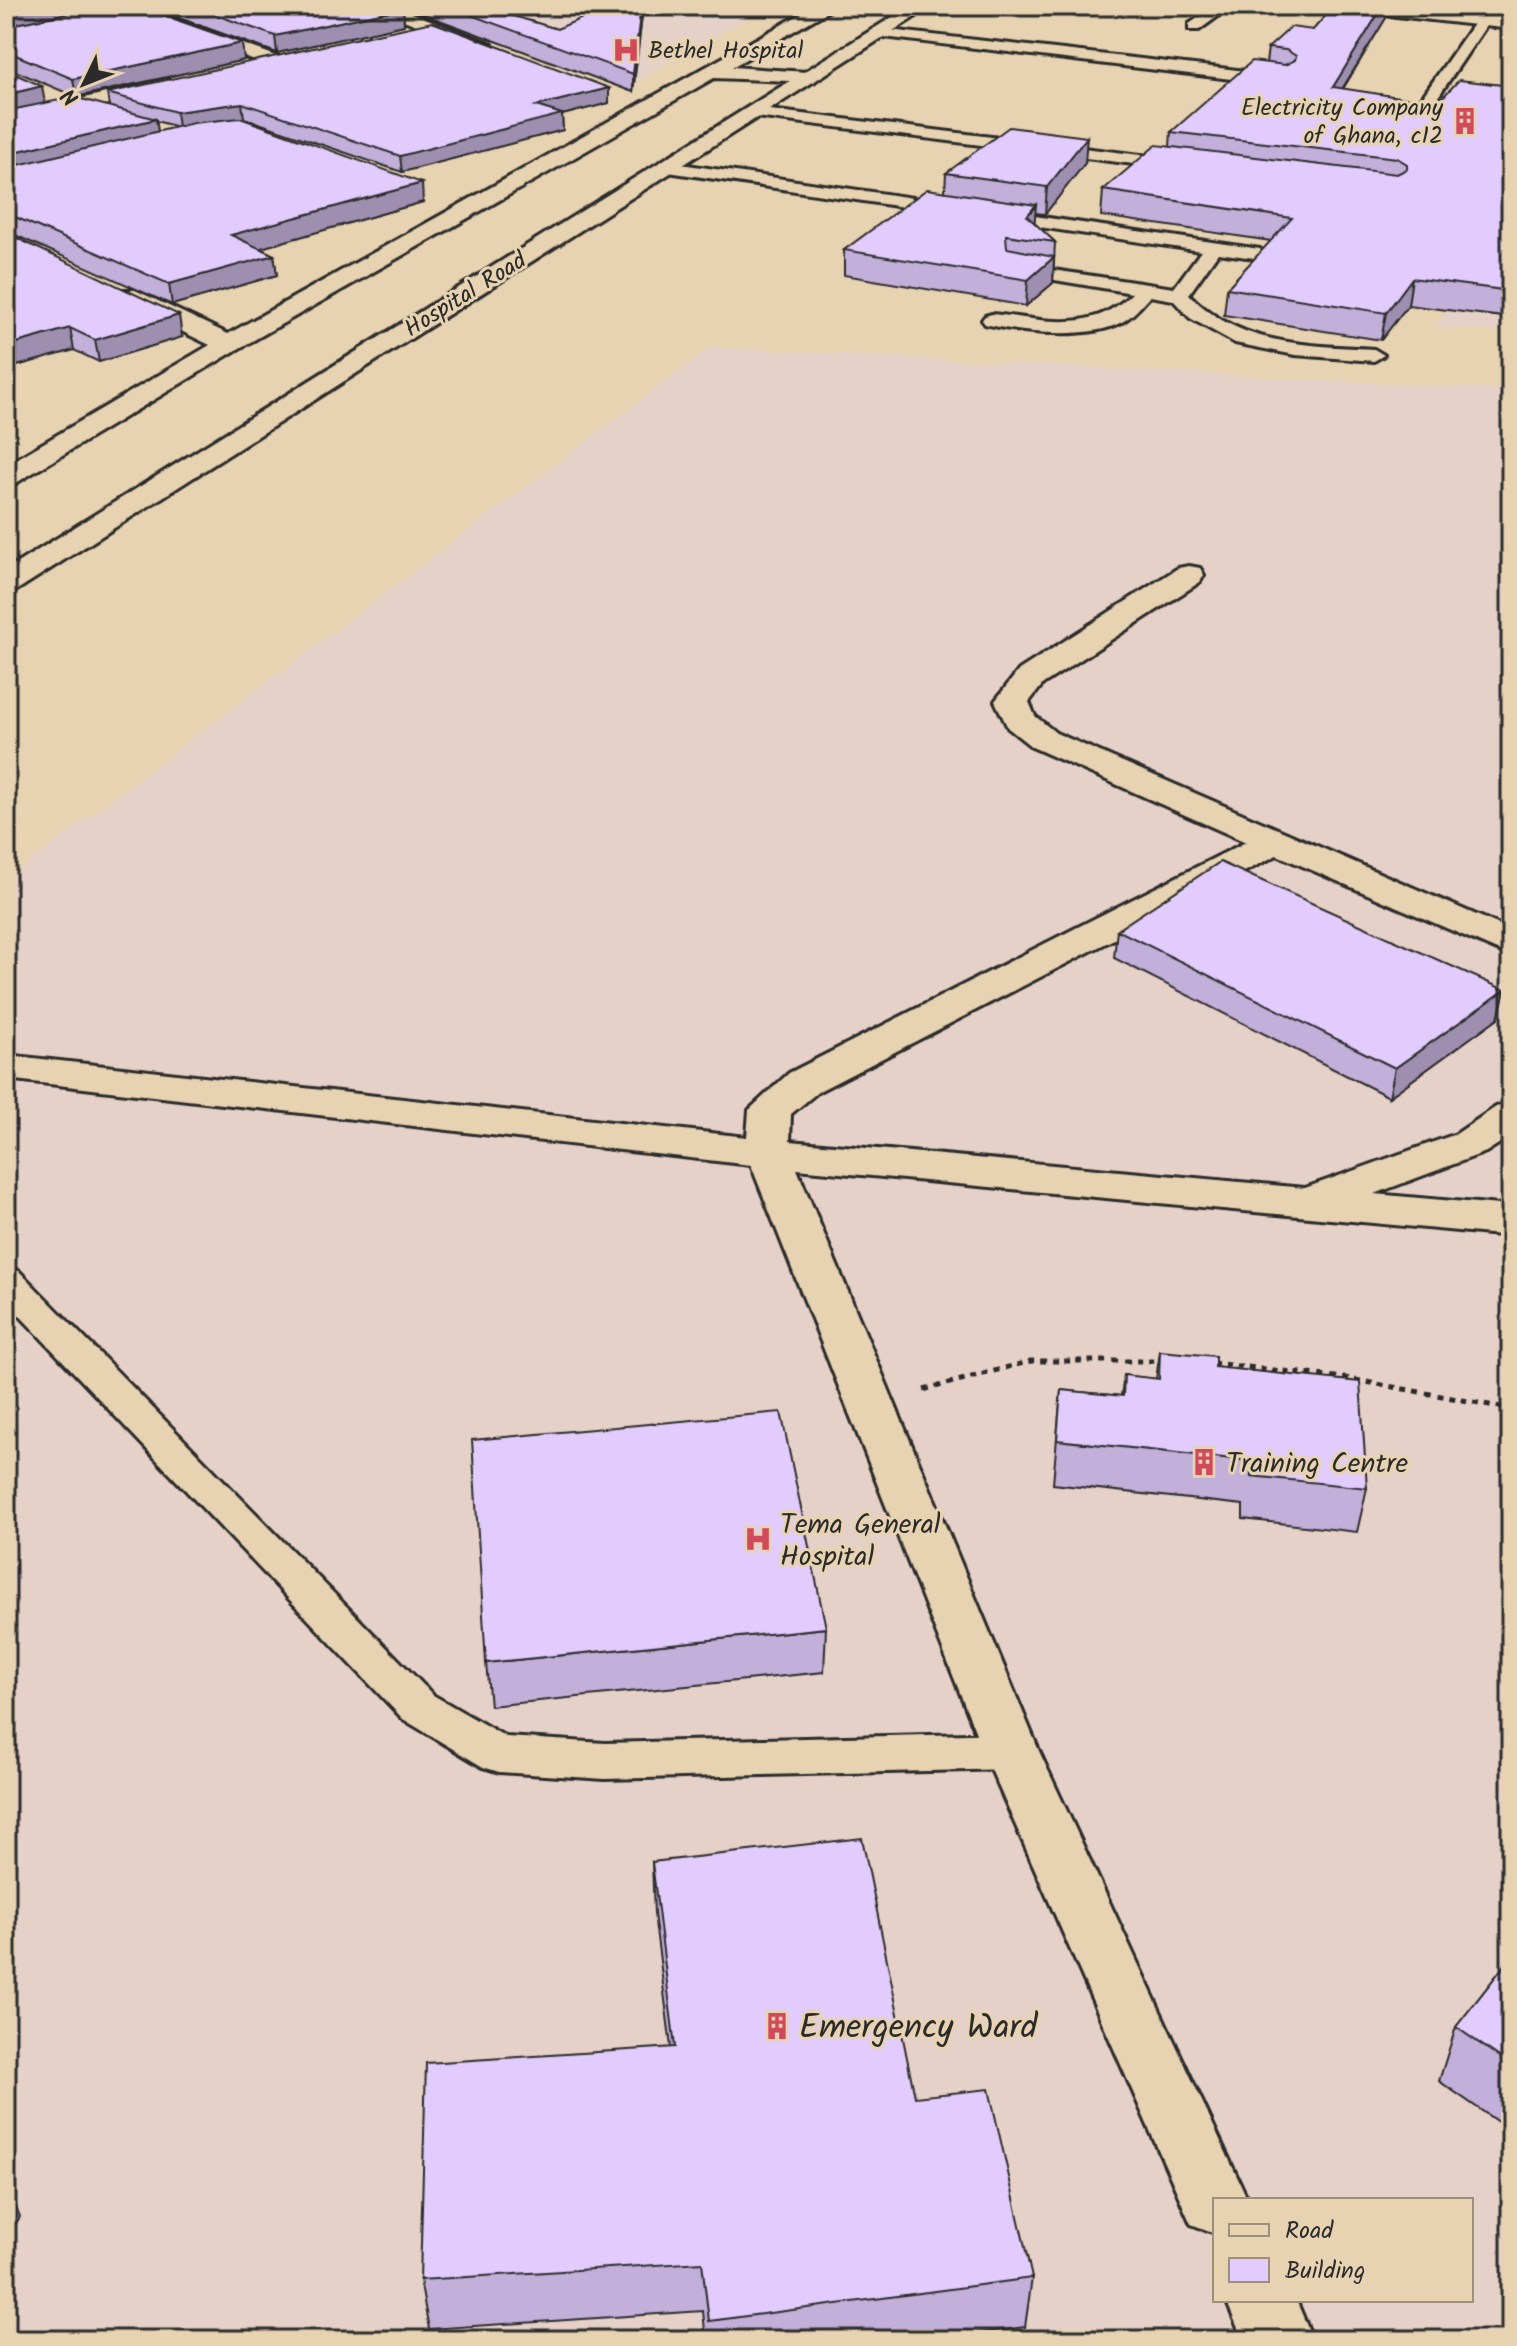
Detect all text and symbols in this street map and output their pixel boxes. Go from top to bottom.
place label: Bethel Hospital [648,32,803,71]
hospital icon: Bethel Hospital [611,35,641,65]
north arrow [44,44,124,124]
text: N [54,79,89,113]
place label: Electricity Company of Ghana, c12 [1241,89,1444,156]
building icon: Electricity Company of Ghana, c12 [1450,106,1480,136]
street label: Hospital Road [397,241,536,349]
place label: Training Centre [1226,1442,1408,1487]
building icon: Training Centre [1189,1447,1219,1477]
place label: Tema General Hospital [780,1503,941,1580]
hospital icon: Tema General Hospital [743,1524,773,1554]
place label: Emergency Ward [799,2002,1039,2056]
building icon: Emergency Ward [762,2011,792,2041]
legend [1213,2198,1473,2302]
text: Road [1285,2212,1334,2251]
text: Building [1285,2252,1365,2291]

